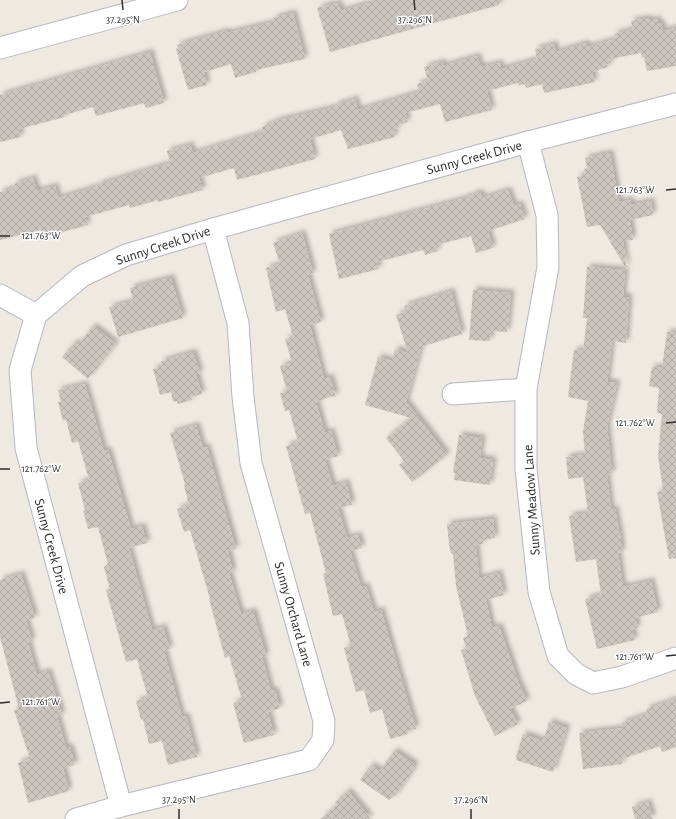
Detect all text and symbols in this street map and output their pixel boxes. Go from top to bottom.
text: 37.295°N [106,15,140,25]
text: 37.296°N [398,15,432,25]
street label: Sunny Creek Drive [425,139,523,177]
text: 121.763°W [616,185,654,195]
street label: Sunny Creek Drive [114,224,212,268]
text: 121.763°W [22,231,60,241]
text: 121.762°W [615,418,655,428]
street label: Sunny Meadow Lane [521,444,543,556]
text: 121.762°W [21,464,61,474]
street label: Sunny Creek Drive [32,497,70,595]
street label: Sunny Orchard Lane [271,560,315,668]
text: 121.761°W [616,652,654,662]
text: 121.761°W [22,697,60,707]
text: 37.295°N [162,795,196,805]
text: 37.296°N [454,795,488,805]

